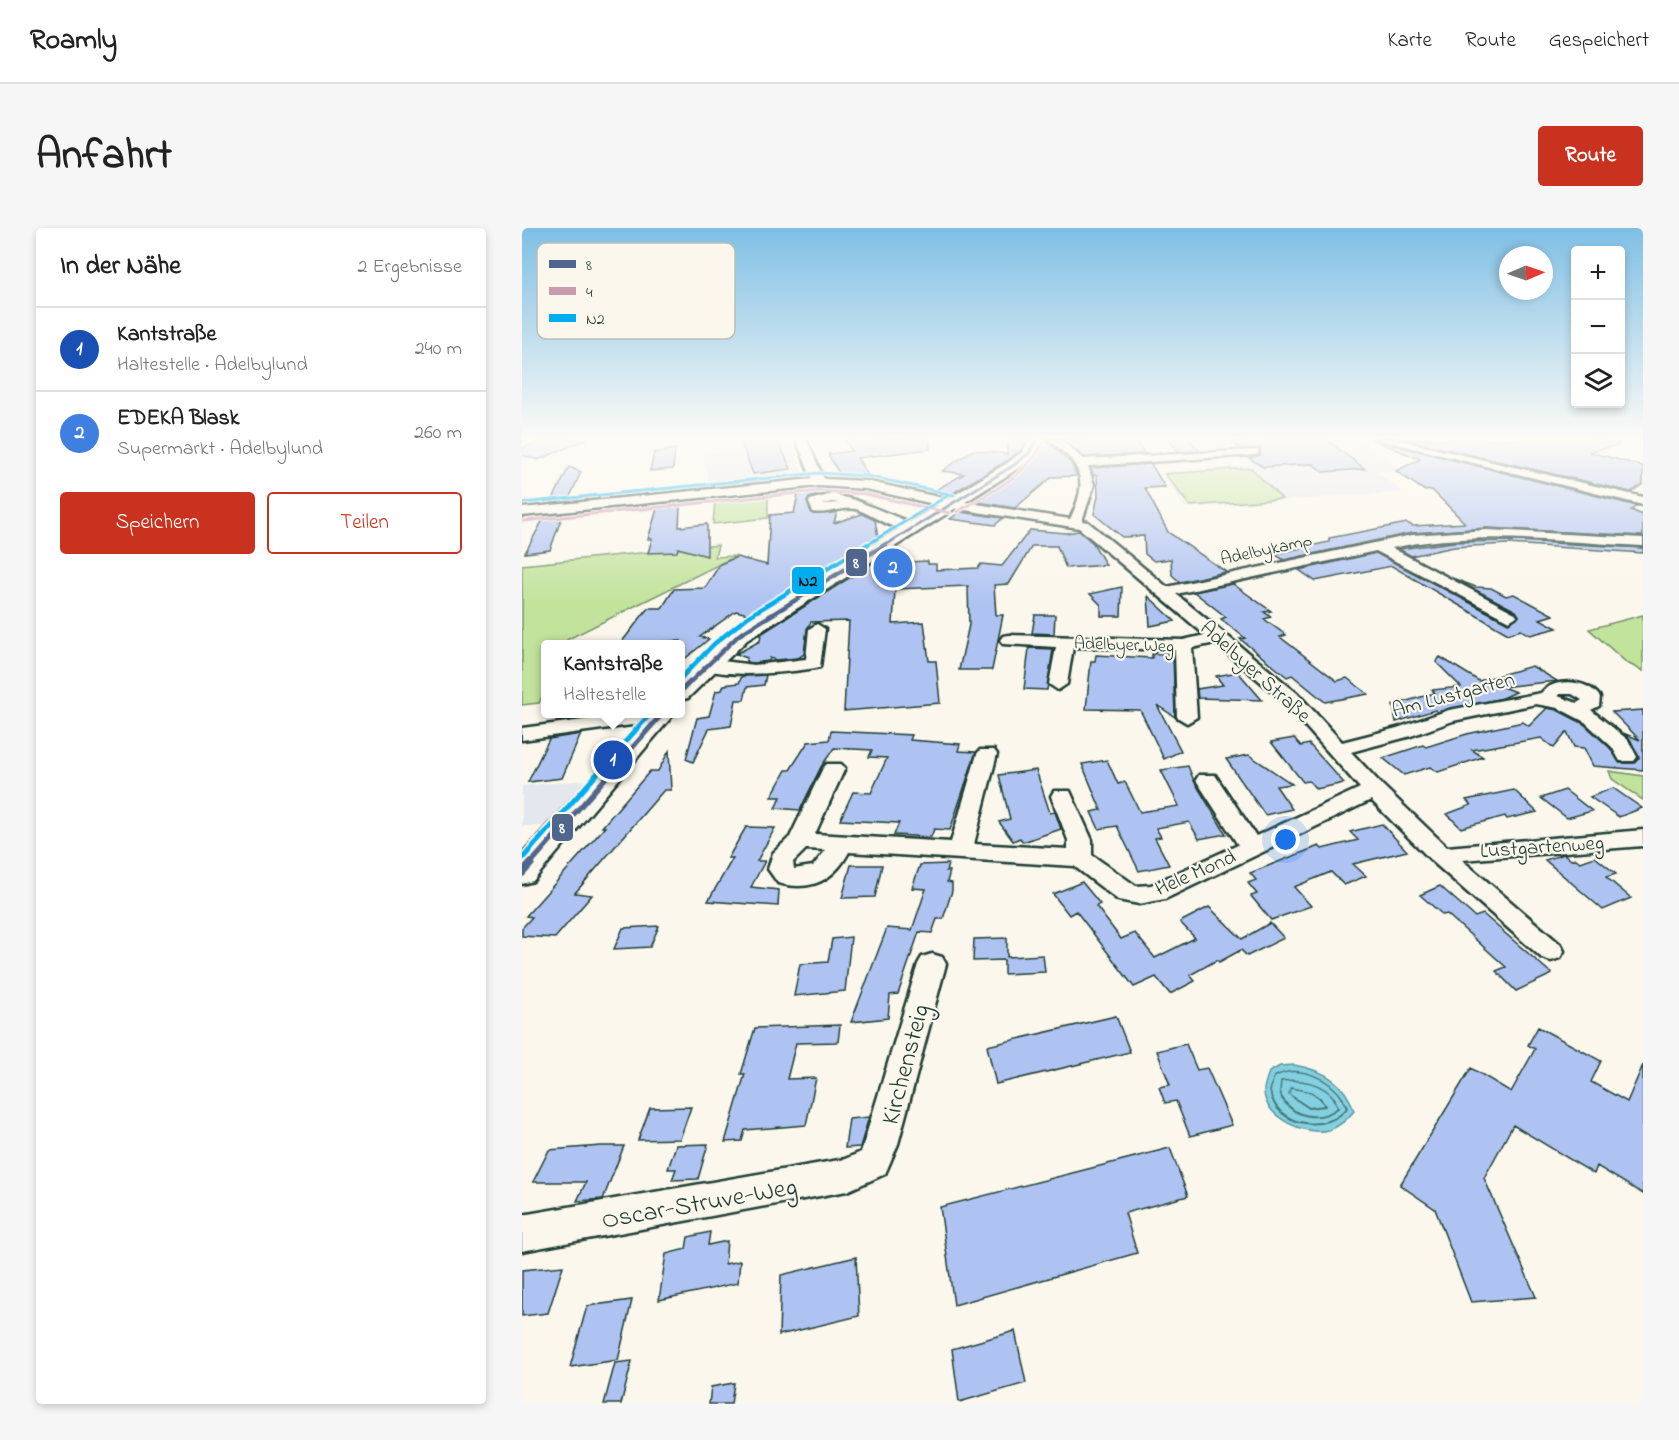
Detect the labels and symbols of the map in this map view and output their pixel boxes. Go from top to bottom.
legend [537,243,735,339]
north arrow [1499,246,1553,300]
text: 8 [586,254,592,278]
text: 4 [586,281,593,305]
text: N2 [586,308,605,332]
street label: Adelbykamp [1218,529,1315,573]
pin: 2 [874,546,913,590]
line badge: 8 [845,548,868,577]
text: 8 [852,552,859,576]
line badge: N2 [791,566,825,595]
text: N2 [799,570,817,594]
street label: Adelbyer Straße [1191,614,1317,732]
street label: Adelbyer Weg [1073,631,1174,662]
street label: Am Lustgarten [1389,665,1519,729]
pin: 1 [594,738,632,782]
line badge: 8 [551,813,574,842]
text: 8 [558,817,565,841]
your location [1271,825,1300,854]
street label: Lustgartenweg [1479,829,1605,869]
street label: Hele Mond [1151,843,1241,905]
street label: Kirchensteig [873,1000,941,1129]
street label: Oscar-Struve-Weg [599,1169,800,1241]

